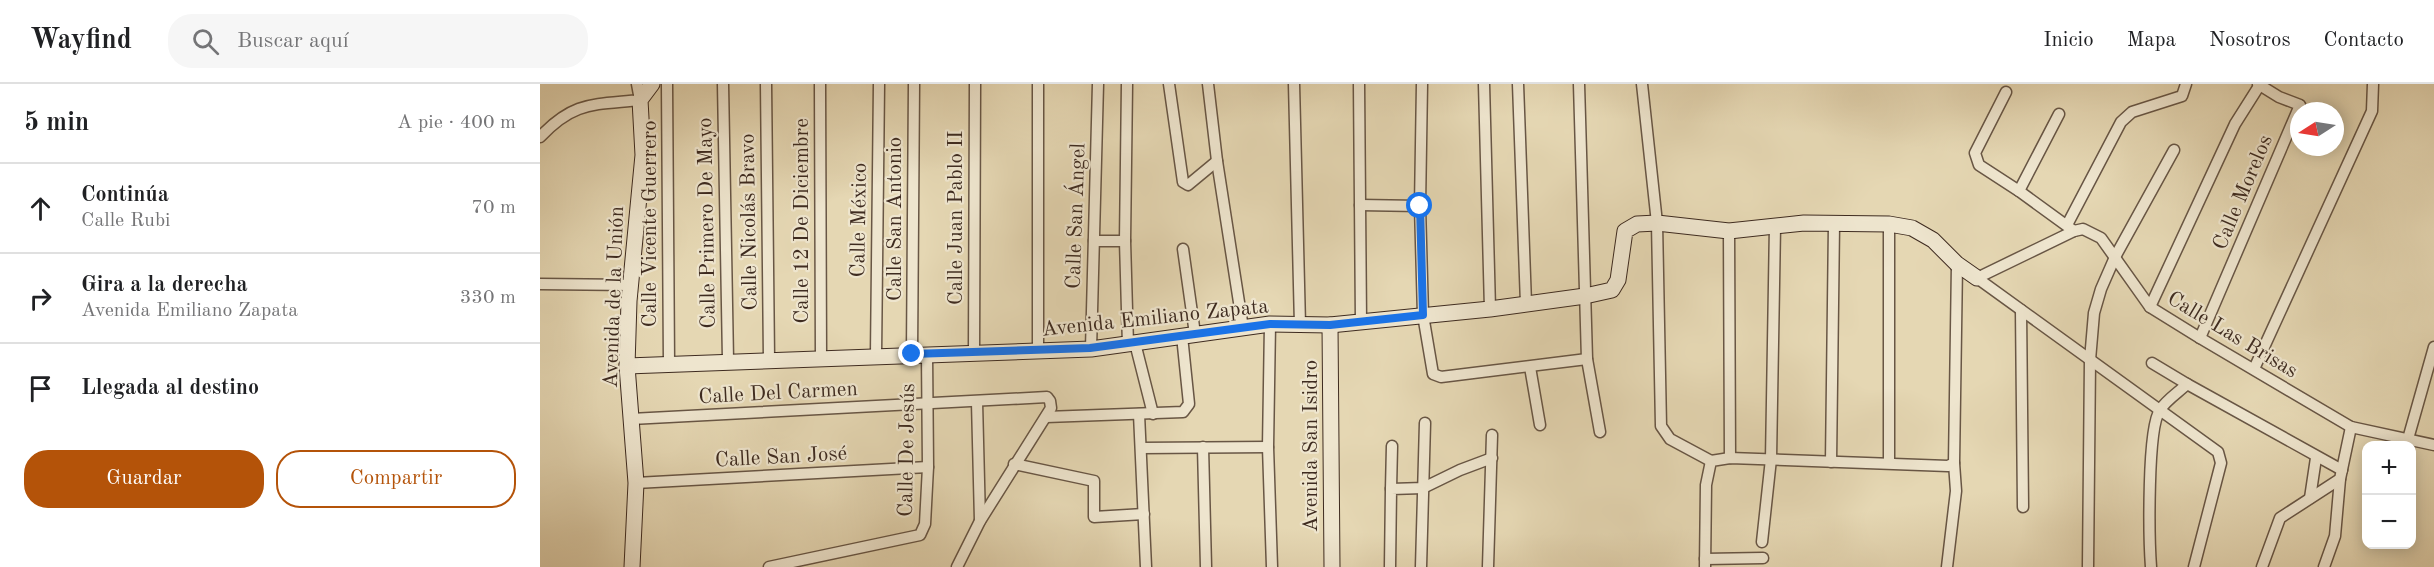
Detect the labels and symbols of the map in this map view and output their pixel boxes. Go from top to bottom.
north arrow [2290,102,2344,156]
street label: Calle Primero De Mayo [695,117,720,329]
street label: Calle 12 De Diciembre [792,118,813,324]
street label: Calle Vicente Guerrero [640,120,661,328]
street label: Calle Juan Pablo II [946,131,967,305]
street label: Calle Morelos [2210,132,2277,253]
street label: Calle Nicolás Bravo [737,133,762,311]
street label: Calle San Antonio [885,137,906,301]
street label: Calle San Ángel [1059,142,1090,289]
street label: Calle México [848,162,871,278]
route start [1406,192,1432,218]
street label: Avenida de la Unión [601,206,628,389]
street label: Calle Las Brisas [2163,288,2301,382]
street label: Avenida Emiliano Zapata [1041,296,1270,341]
route end [898,340,924,366]
street label: Avenida San Isidro [1301,360,1322,532]
street label: Calle Del Carmen [698,379,858,408]
street label: Calle De Jesús [896,383,919,517]
street label: Calle San José [714,444,848,471]

